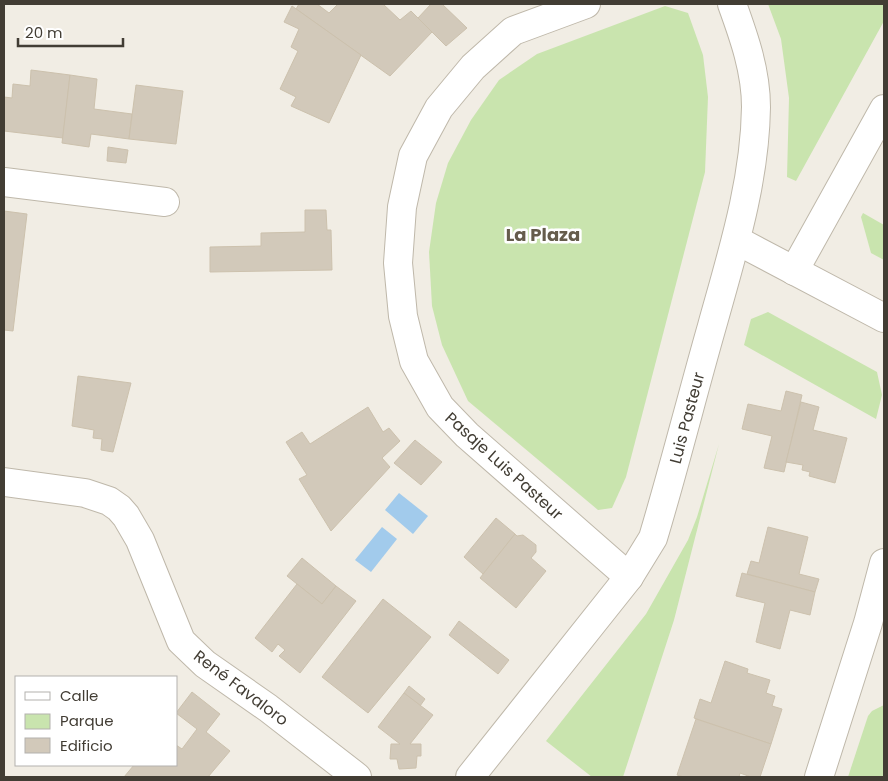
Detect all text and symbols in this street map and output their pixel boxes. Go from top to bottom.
scale bar [18,15,122,47]
text: 20 m [25,22,63,43]
district label: La Plaza [506,222,580,247]
street label: Luis Pasteur [664,370,710,466]
street label: Pasaje Luis Pasteur [440,407,568,525]
street label: René Favaloro [189,645,293,731]
legend [15,676,178,766]
text: Calle [60,685,98,706]
text: Parque [60,710,113,731]
text: Edificio [60,735,113,756]

